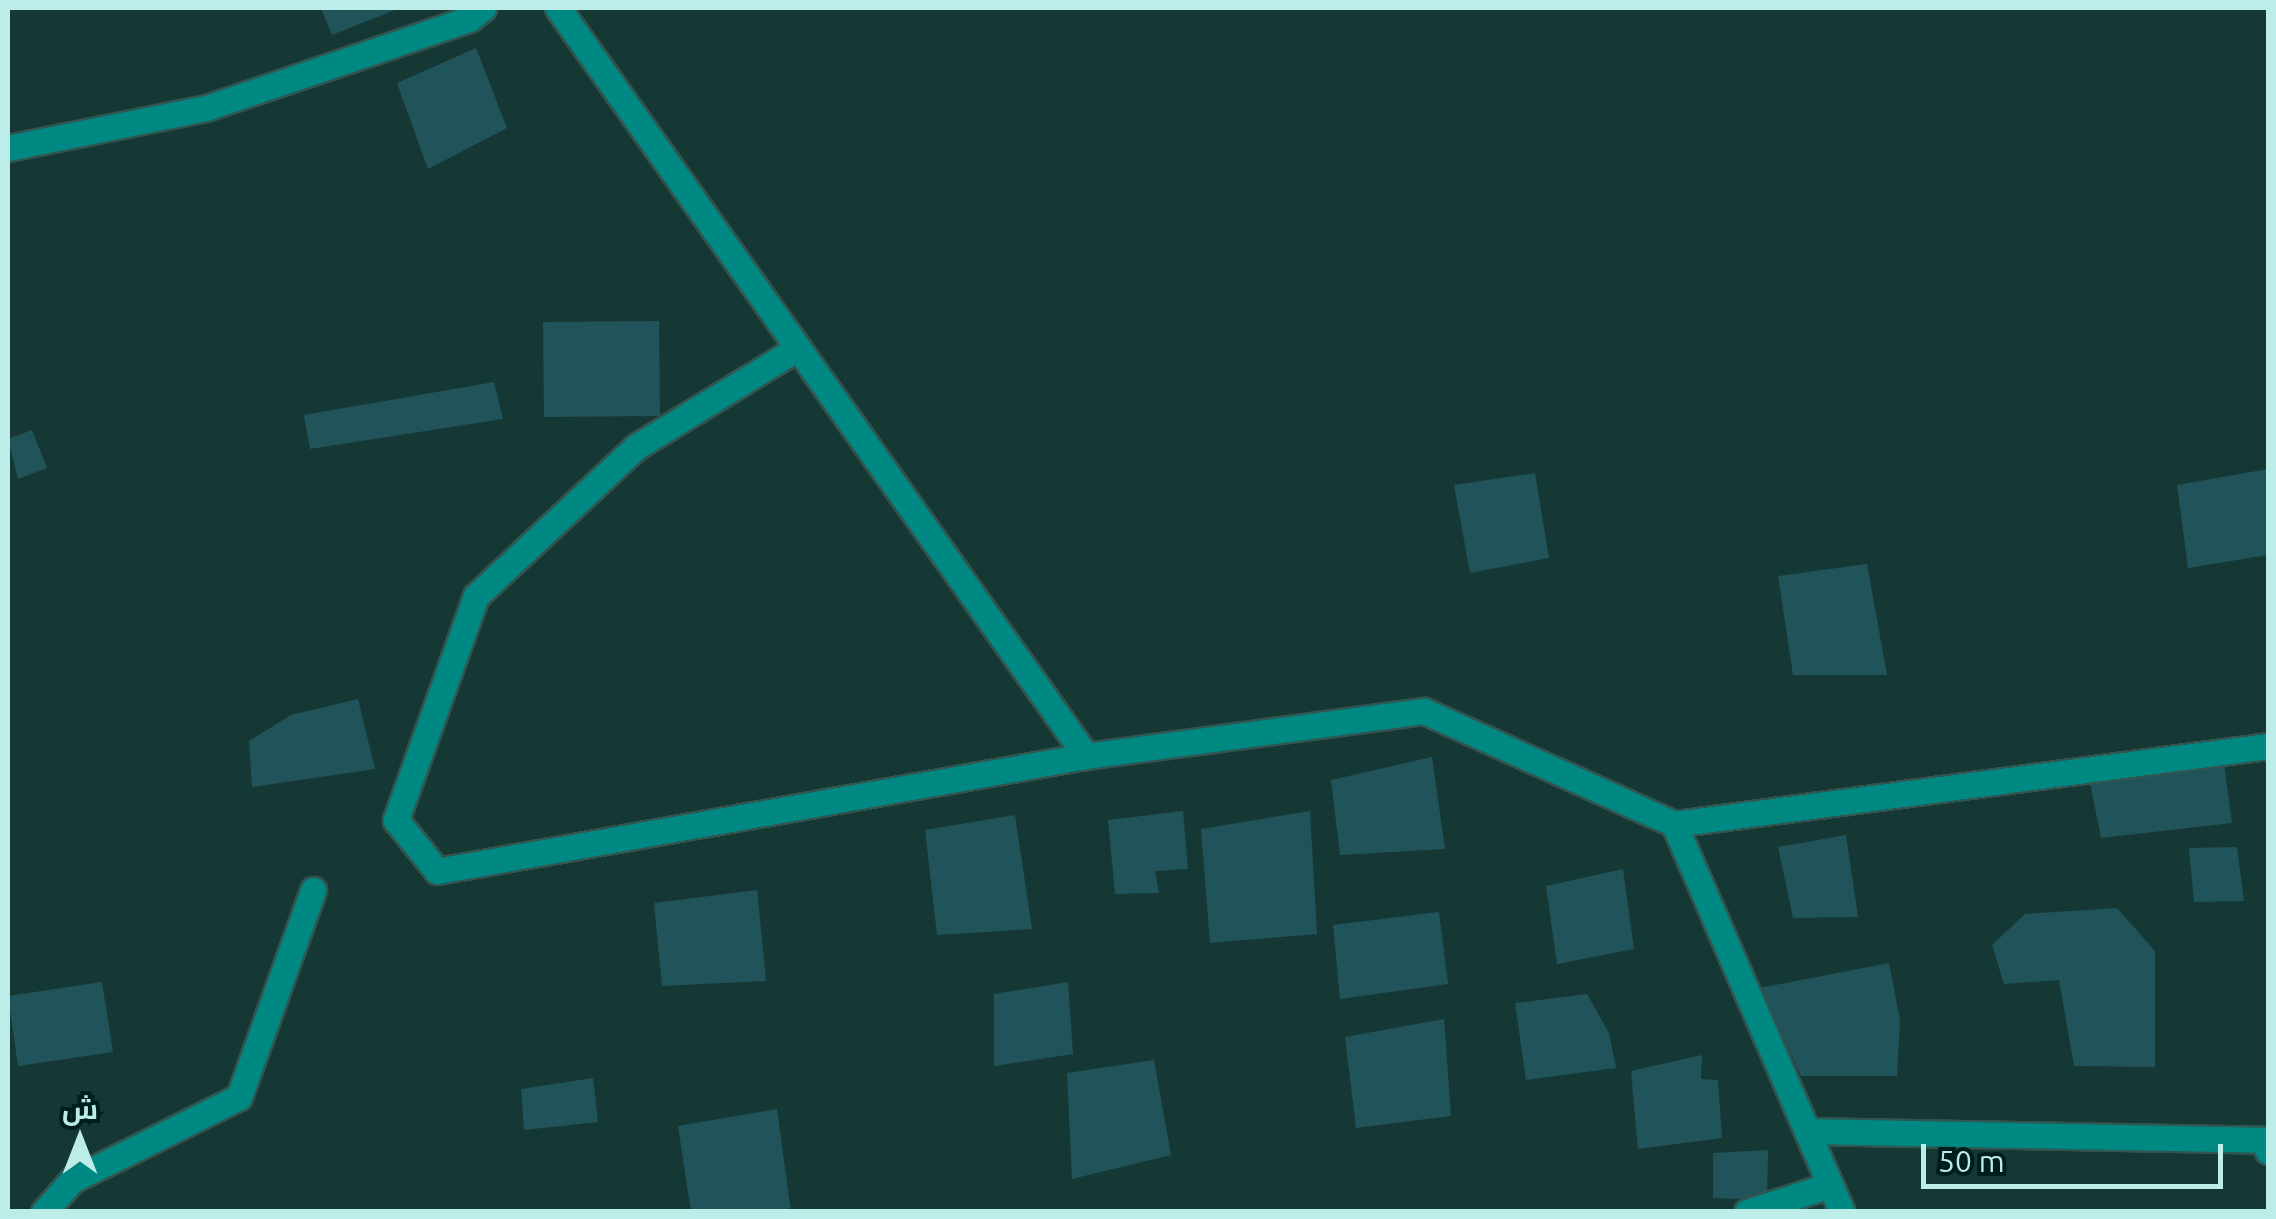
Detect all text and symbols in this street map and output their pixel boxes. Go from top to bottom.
north arrow [30,1089,130,1189]
text: ش [62,1093,98,1124]
scale bar [1926,1124,2228,1186]
text: 50 m [1938,1144,2005,1178]

